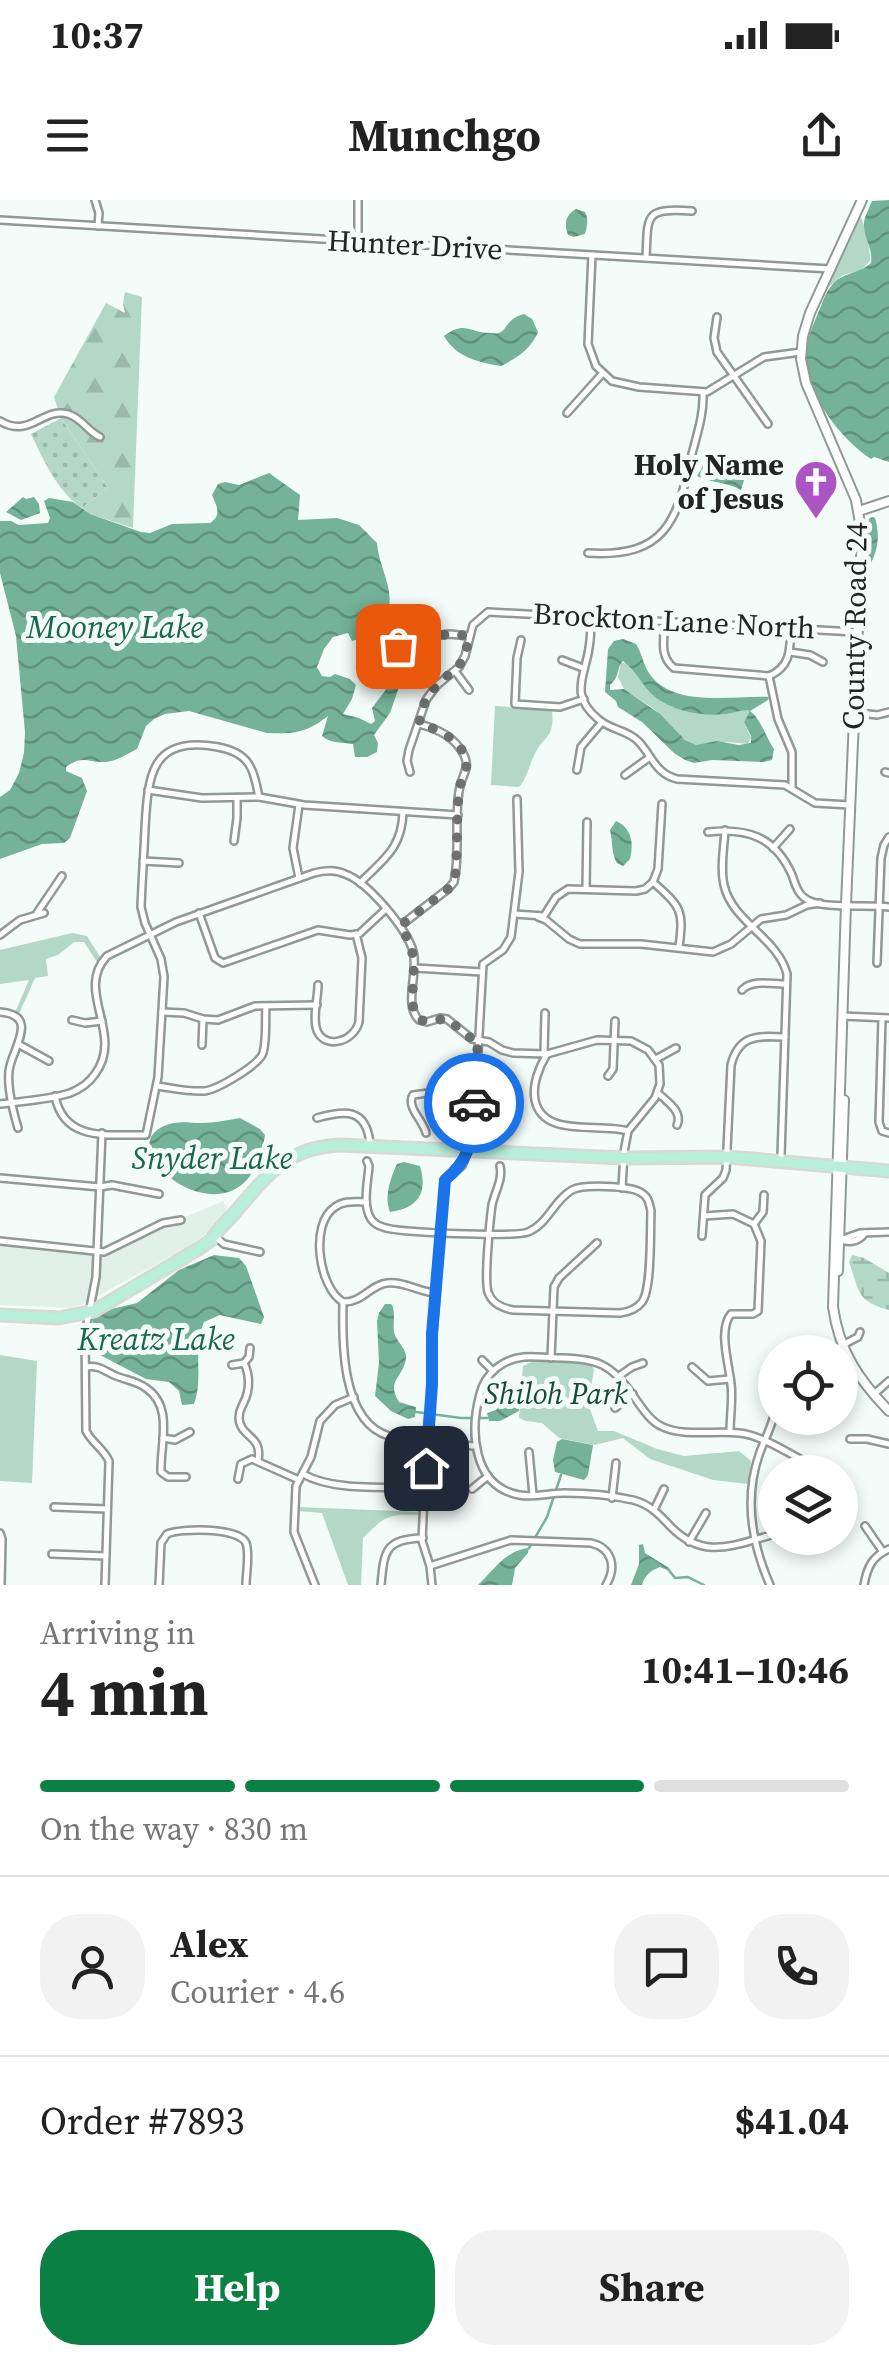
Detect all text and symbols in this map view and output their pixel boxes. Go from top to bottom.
text: 10:37 [50,9,144,61]
text: Munchgo [348,104,541,166]
icon: menu [40,108,95,163]
icon: share [794,108,849,163]
street label: Hunter Drive [326,219,504,270]
place label: Holy Name of Jesus [634,444,784,519]
church icon: Holy Name of Jesus [793,459,839,520]
street label: County Road 24 [832,522,877,730]
street label: Brockton Lane North [532,593,816,648]
pin [356,604,441,689]
water label: Mooney Lake [26,605,203,649]
icon: bag [371,619,426,674]
courier [424,1053,524,1153]
icon: car [447,1076,502,1131]
water label: Snyder Lake [132,1136,292,1180]
water label: Kreatz Lake [76,1317,235,1361]
map controls [758,1335,858,1555]
button: locate [758,1335,858,1435]
park label: Shiloh Park [484,1373,629,1414]
pin [384,1426,469,1511]
icon: home [399,1441,454,1496]
button: layers [758,1455,858,1555]
text: Arriving in [40,1611,195,1655]
text: 10:41–10:46 [641,1644,849,1696]
text: 4 min [40,1648,209,1737]
text: On the way · 830 m [40,1807,308,1851]
button: person [40,1914,145,2019]
button: chat [614,1914,719,2019]
button: phone [744,1914,849,2019]
text: Alex [170,1918,248,1970]
text: Courier · 4.6 [170,1970,345,2014]
text: Order #7893 [40,2095,244,2147]
text: $41.04 [735,2095,849,2147]
button: Help [40,2230,435,2345]
button: Share [455,2230,849,2345]

